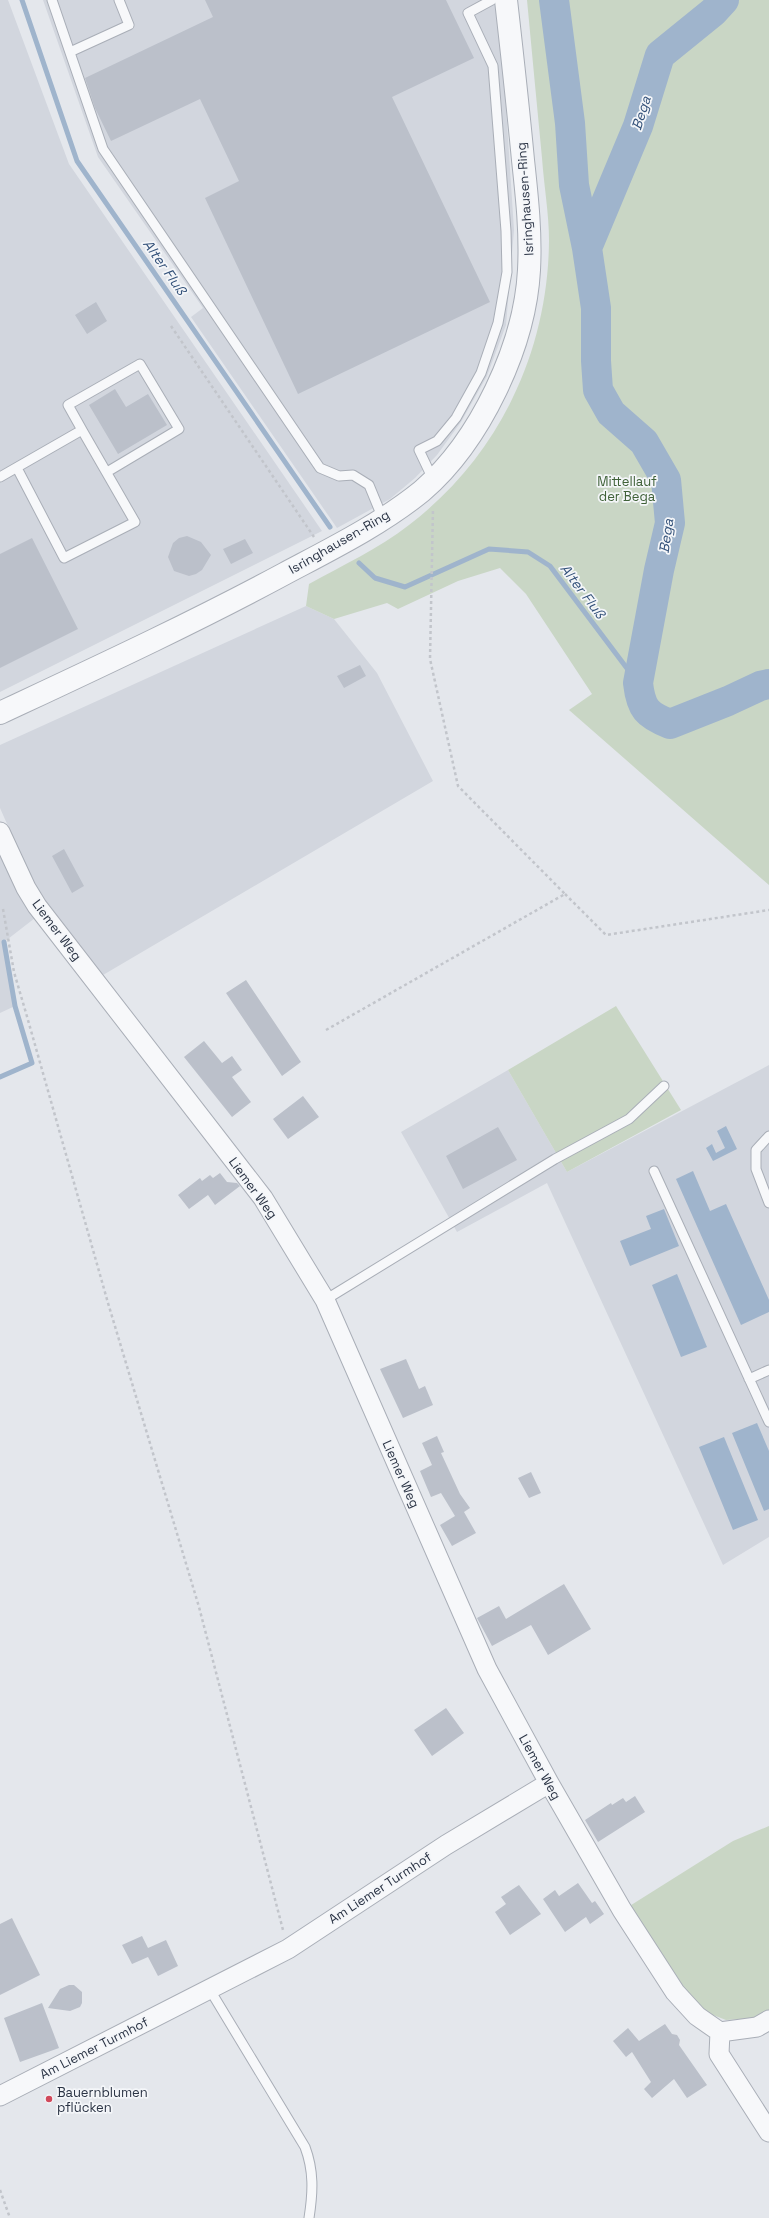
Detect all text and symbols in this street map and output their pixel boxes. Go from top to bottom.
water label: Bega [627,93,655,132]
street label: Isringhausen-Ring [513,142,537,256]
water label: Alter Fluß [139,236,191,299]
park label: Mittellauf der Bega [597,473,657,505]
street label: Isringhausen-Ring [285,506,393,578]
water label: Bega [655,517,677,554]
water label: Alter Fluß [557,560,610,623]
street label: Liemer Weg [28,896,86,964]
street label: Liemer Weg [225,1154,281,1222]
street label: Liemer Weg [379,1438,423,1510]
street label: Liemer Weg [515,1731,565,1803]
street label: Am Liemer Turmhof [325,1848,435,1928]
street label: Am Liemer Turmhof [37,2013,151,2083]
place label: Bauernblumen pflücken [57,2084,148,2116]
marker: Bauernblumen pflücken [44,2094,54,2104]

